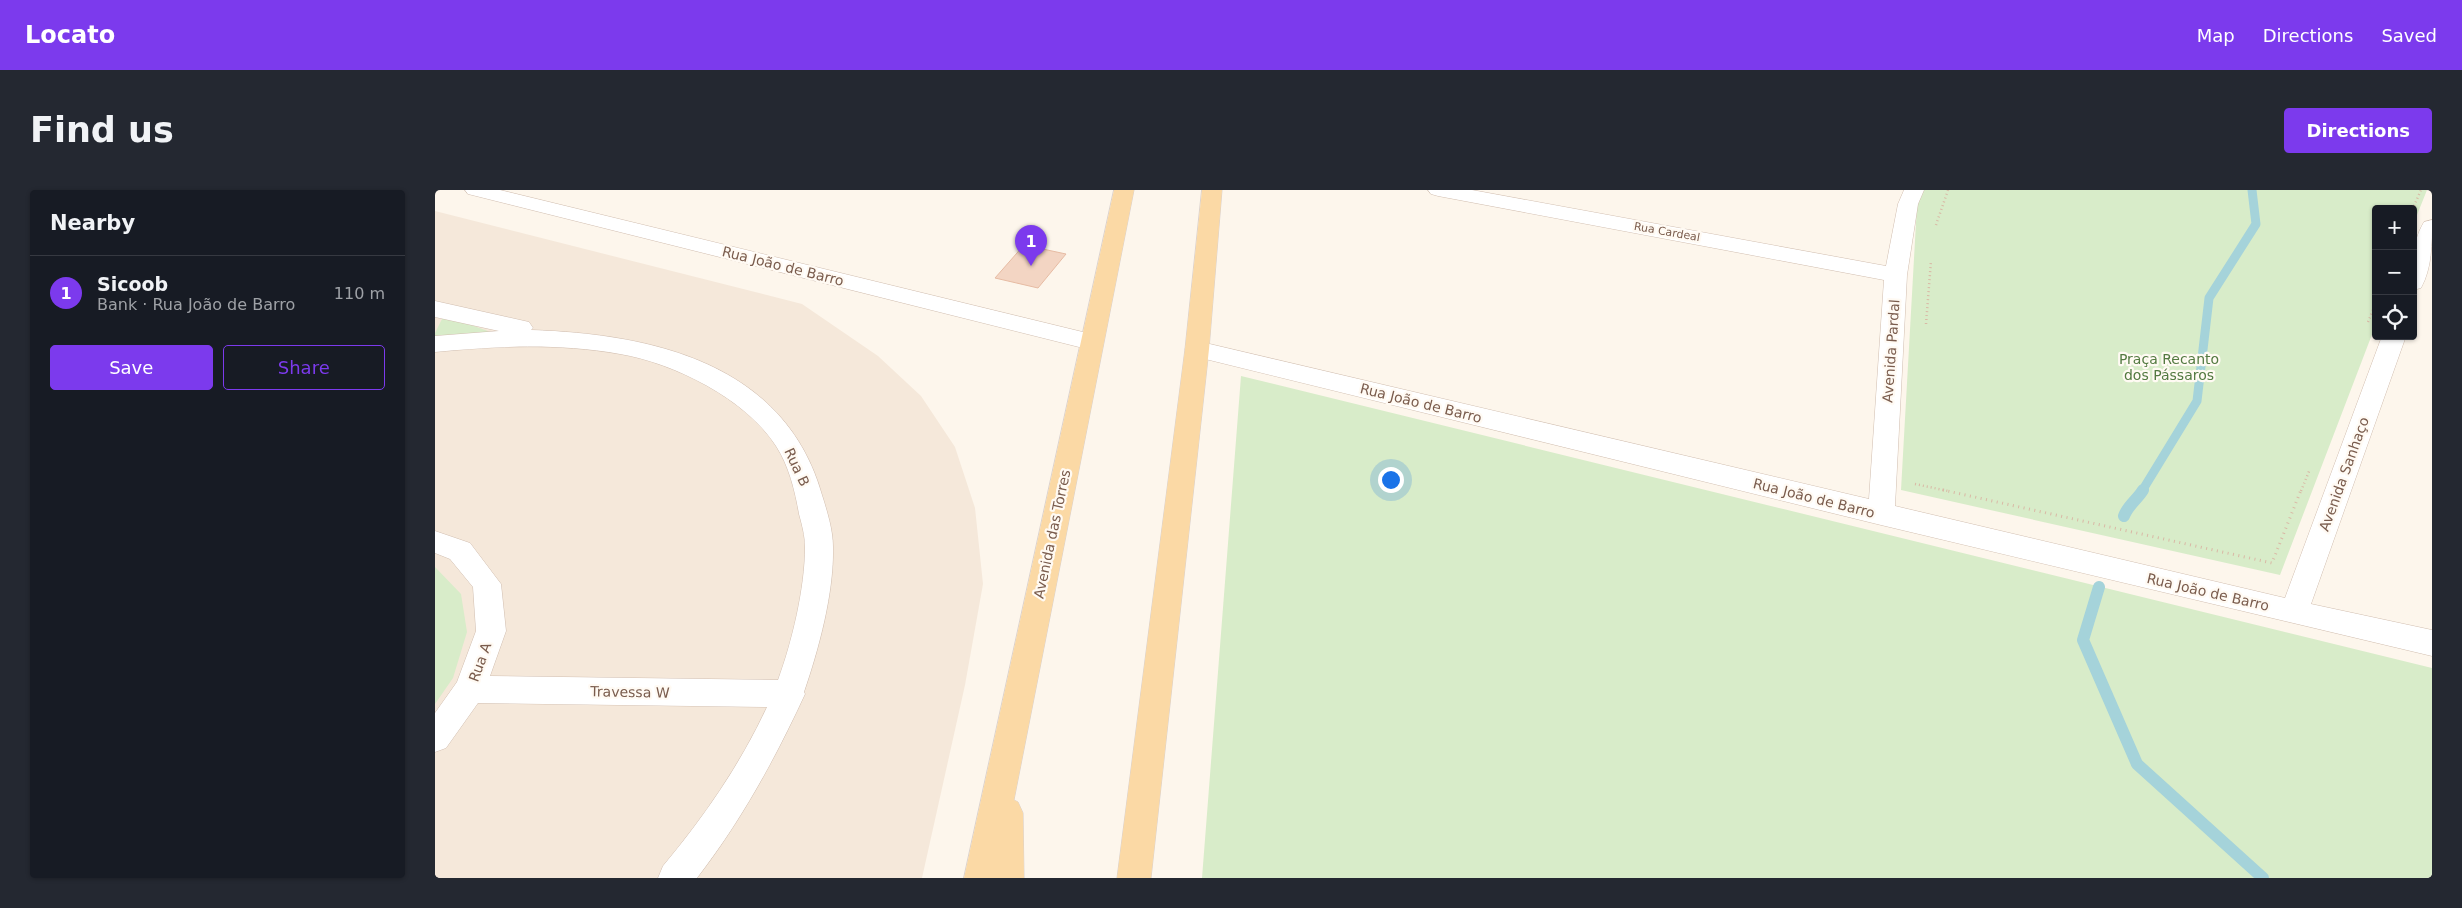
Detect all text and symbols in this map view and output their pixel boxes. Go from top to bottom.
text: Locato [25,21,115,49]
text: Map [2197,25,2235,46]
text: Directions [2263,25,2353,46]
text: Saved [2381,25,2437,46]
button: Directions [2284,108,2432,153]
text: Find us [30,110,174,150]
map controls [2372,205,2417,340]
button: + [2372,205,2417,250]
text: Nearby [50,211,135,235]
street label: Rua Cardeal [1633,220,1701,244]
pin: 1 [1015,225,1047,266]
street label: Rua João de Barro [720,243,846,289]
button: − [2372,250,2417,295]
text: Sicoob [97,273,168,295]
text: 1 [60,284,72,303]
text: 110 m [334,284,385,303]
text: Bank · Rua João de Barro [97,295,295,314]
button: locate [2372,295,2417,340]
street label: Avenida Pardal [1879,299,1903,403]
button: Save [50,345,213,390]
button: Share [223,345,385,390]
park label: Praça Recanto dos Pássaros [2119,351,2219,383]
street label: Rua João de Barro [1358,380,1484,426]
street label: Avenida Sanhaço [2316,415,2372,533]
street label: Rua B [781,445,813,489]
your location [1378,467,1404,493]
street label: Avenida das Torres [1031,468,1073,600]
street label: Rua João de Barro [1751,475,1877,521]
street label: Rua João de Barro [2145,570,2271,614]
street label: Rua A [466,640,495,684]
street label: Travessa W [589,683,670,701]

